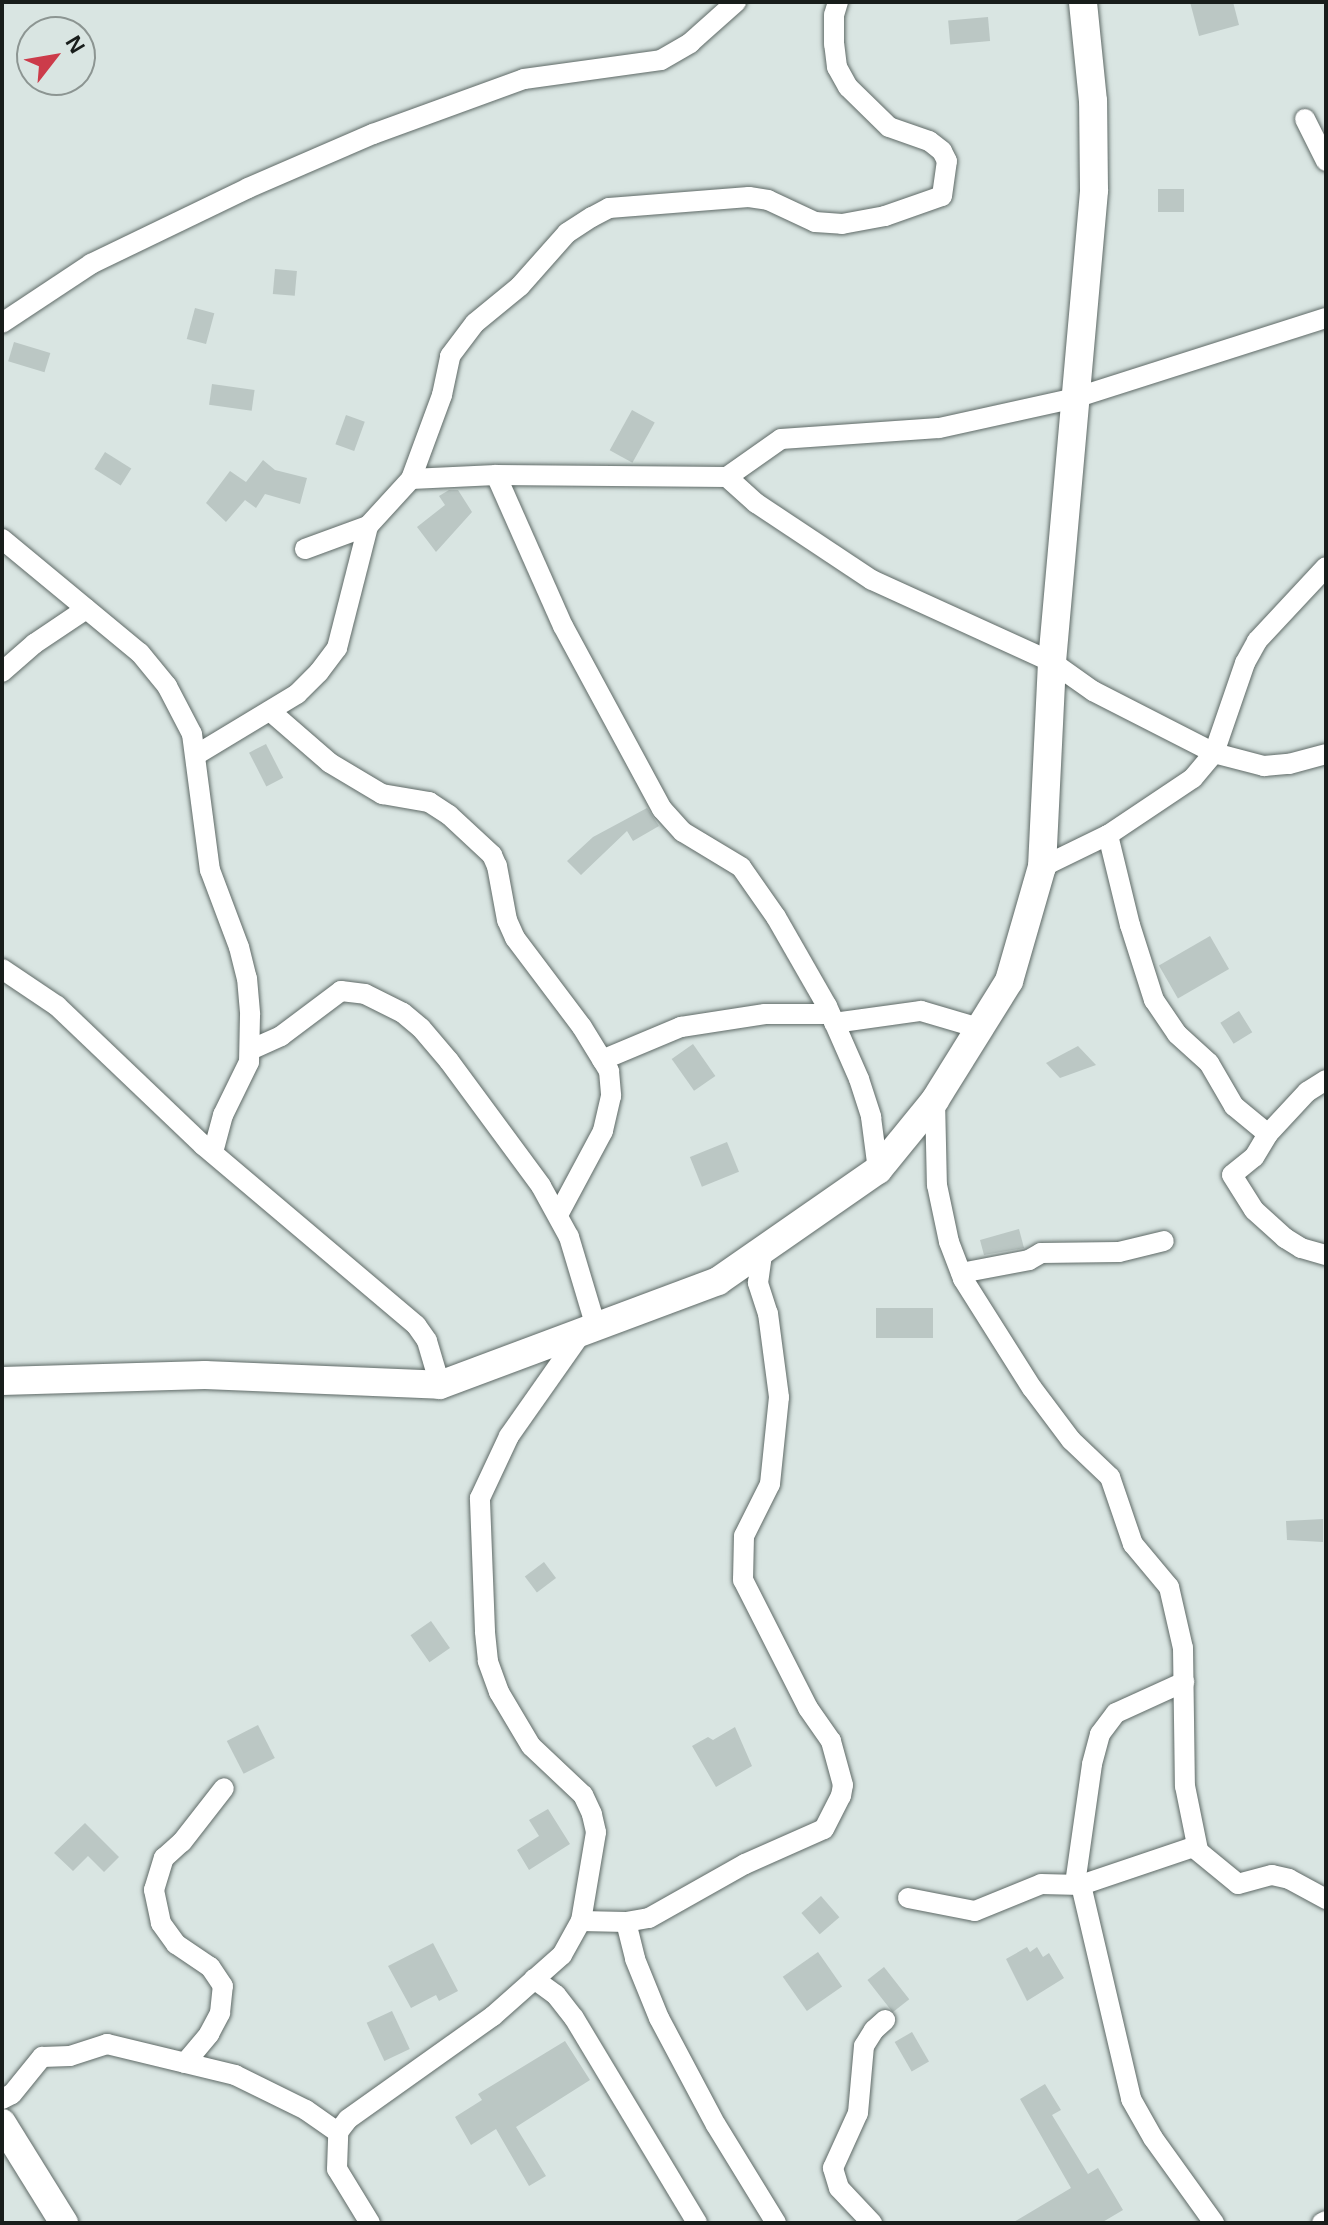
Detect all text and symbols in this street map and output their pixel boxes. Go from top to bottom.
north arrow [16,16,96,96]
text: N [60,31,90,58]

